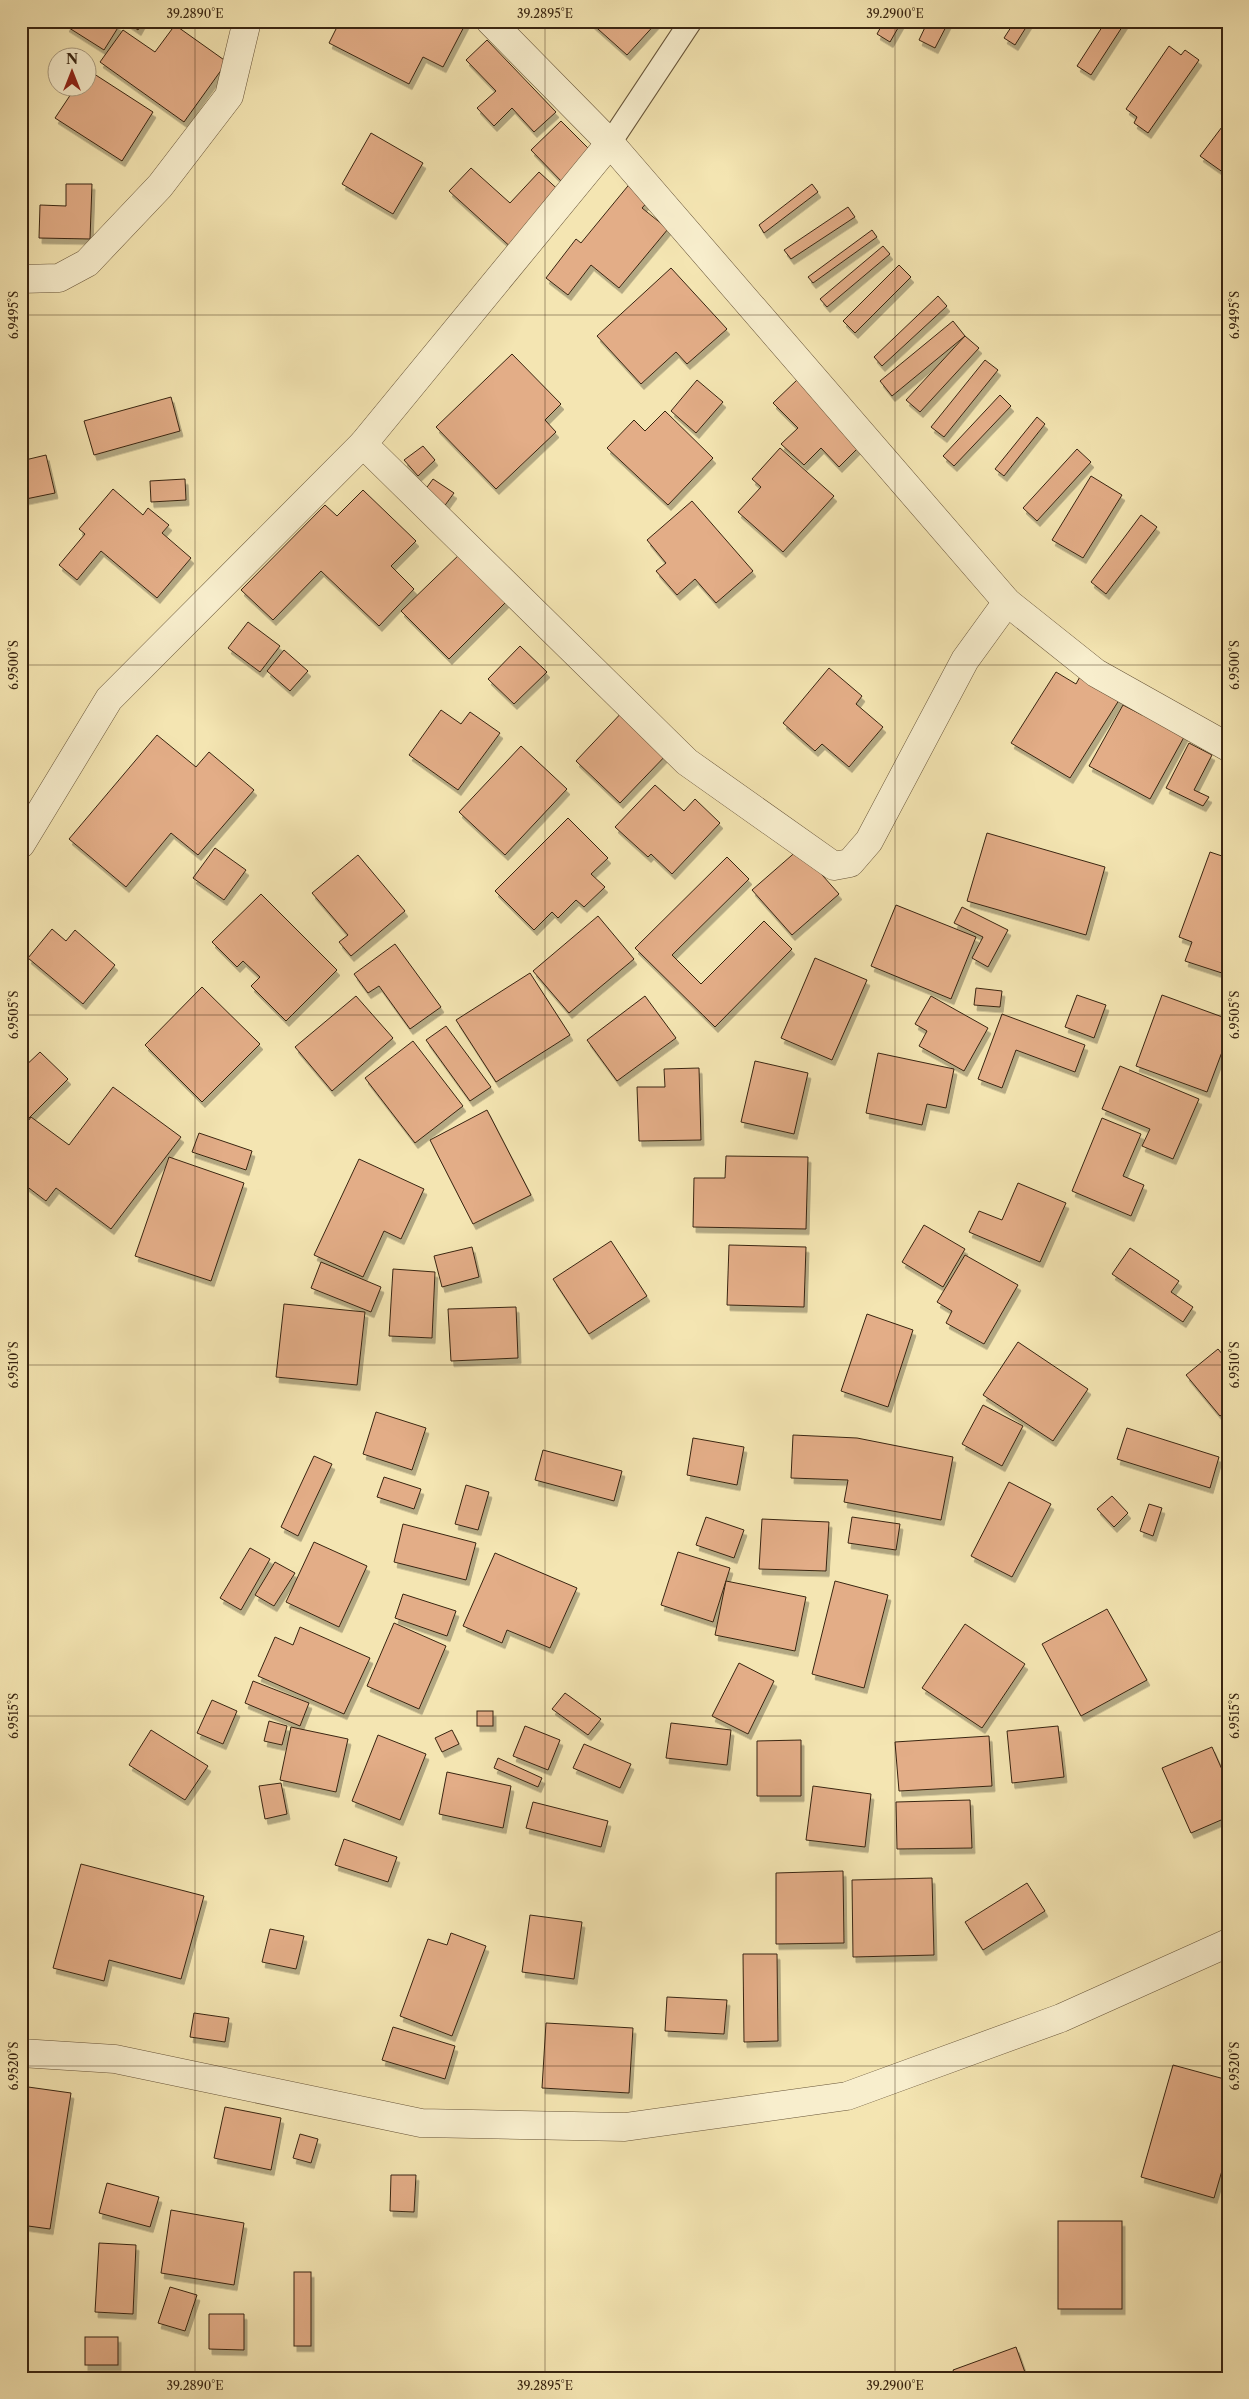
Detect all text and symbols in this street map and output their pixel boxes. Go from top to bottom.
text: 39.2890°E [166,6,224,21]
text: 39.2895°E [517,6,573,21]
text: 39.2900°E [866,6,924,21]
north arrow [48,48,98,98]
text: N [66,50,78,68]
text: 6.9495°S [6,291,21,339]
text: 6.9495°S [1227,291,1242,339]
text: 6.9500°S [6,640,21,690]
text: 6.9500°S [1227,640,1242,690]
text: 6.9505°S [6,991,21,1039]
text: 6.9505°S [1227,991,1242,1039]
text: 6.9510°S [6,1341,21,1389]
text: 6.9510°S [1227,1341,1242,1389]
text: 6.9515°S [6,1693,21,1739]
text: 6.9515°S [1227,1693,1242,1739]
text: 6.9520°S [6,2041,21,2091]
text: 6.9520°S [1227,2041,1242,2091]
text: 39.2890°E [166,2378,224,2393]
text: 39.2895°E [517,2378,573,2393]
text: 39.2900°E [866,2378,924,2393]

